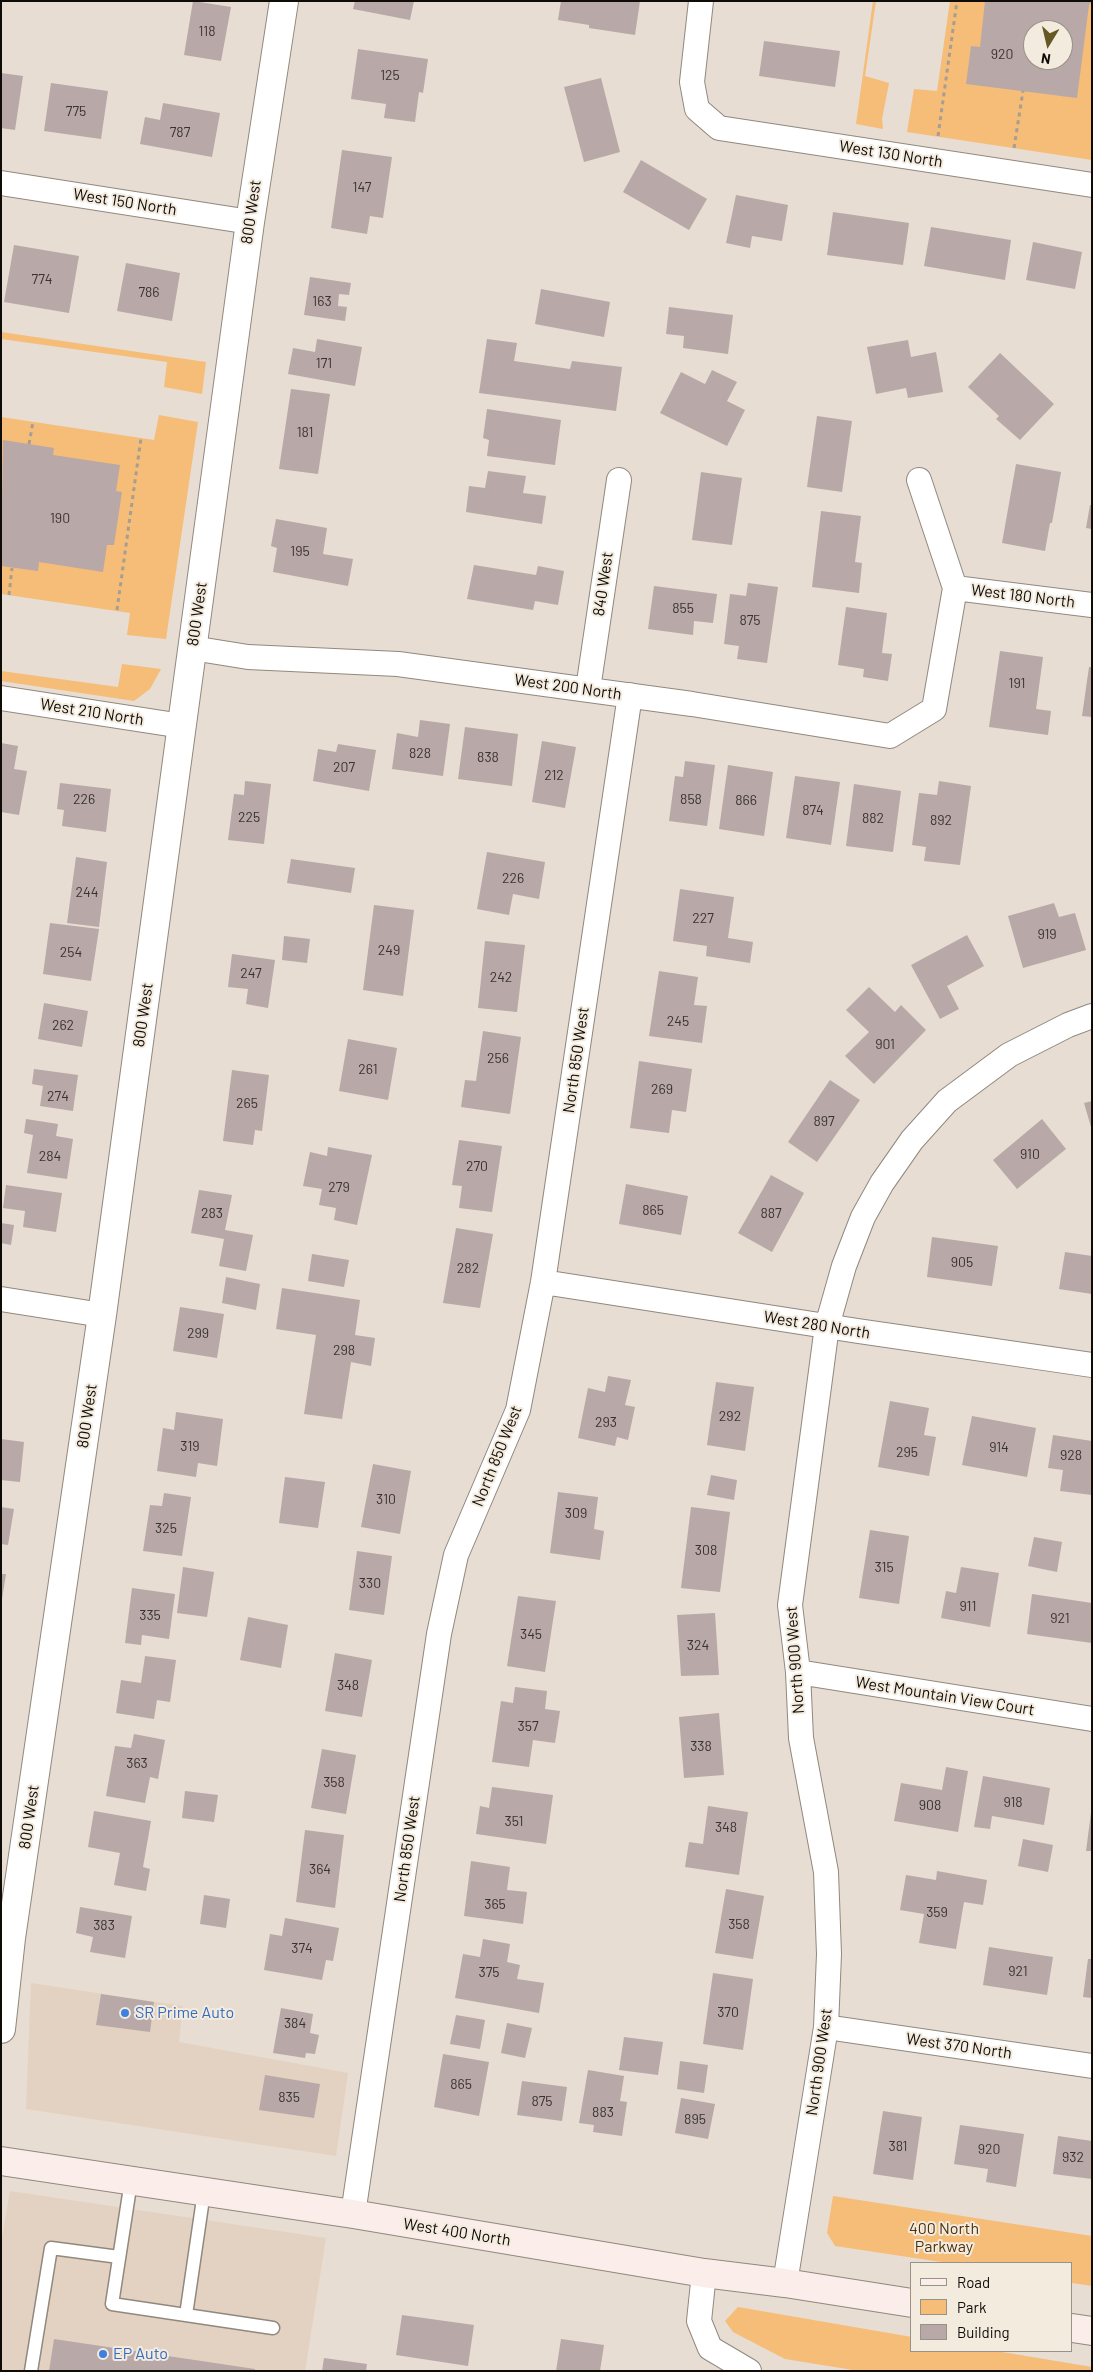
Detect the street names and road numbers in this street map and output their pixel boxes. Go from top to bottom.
street label: West 130 North [838,136,944,172]
street label: 800 West [237,179,265,245]
street label: West 150 North [72,184,178,220]
street label: 840 West [589,551,617,617]
street label: West 180 North [970,580,1076,612]
street label: 800 West [183,581,211,647]
street label: West 200 North [513,670,623,704]
street label: West 210 North [39,694,145,730]
street label: 800 West [129,982,157,1048]
street label: North 850 West [559,1006,593,1114]
street label: West 280 North [762,1307,872,1343]
street label: 800 West [73,1383,101,1449]
street label: North 850 West [468,1403,526,1509]
street label: North 900 West [782,1605,808,1715]
street label: West Mountain View Court [854,1672,1036,1720]
street label: 800 West [15,1784,43,1850]
street label: North 850 West [390,1795,424,1903]
street label: North 900 West [802,2007,836,2117]
street label: West 370 North [905,2029,1013,2063]
street label: West 400 North [402,2214,512,2250]

